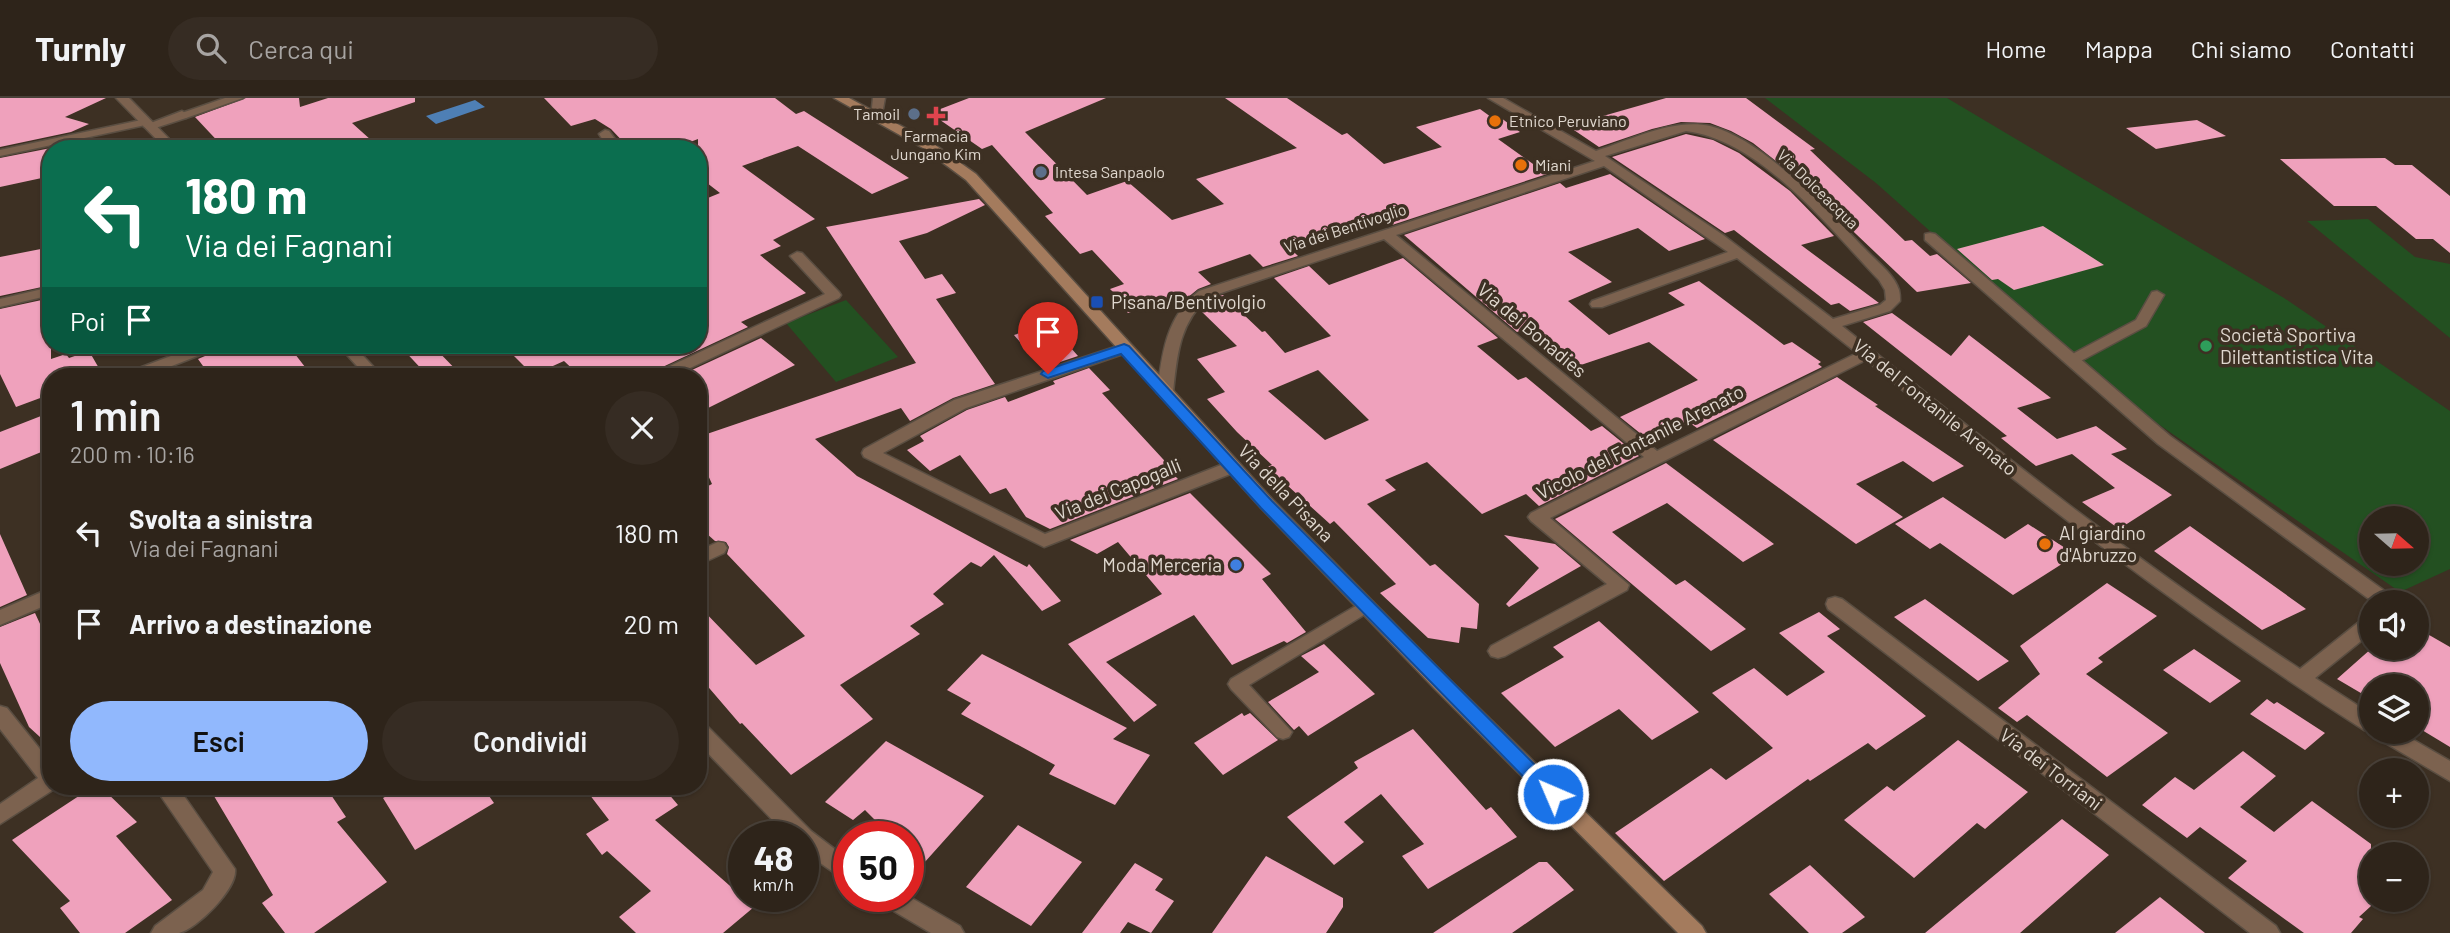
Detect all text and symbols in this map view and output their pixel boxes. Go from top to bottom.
search box [168,17,658,80]
text: Turnly [35,28,126,68]
icon: search [192,29,230,67]
text: Cerca qui [248,33,354,64]
text: Home [1985,34,2047,63]
text: Mappa [2085,34,2153,63]
text: Chi siamo [2191,34,2292,63]
text: Contatti [2330,34,2415,63]
place label: Tamoil [853,104,900,123]
marker: Tamoil [906,106,922,122]
marker: Farmacia Jungano Kim [928,108,944,124]
place label: Etnico Peruviano [1509,111,1627,130]
marker: Etnico Peruviano [1487,113,1503,129]
place label: Farmacia Jungano Kim [891,126,981,163]
street label: Via Dolceacqua [1774,145,1863,232]
place label: Miani [1535,155,1571,174]
marker: Miani [1513,157,1529,173]
place label: Intesa Sanpaolo [1055,162,1165,181]
marker: Intesa Sanpaolo [1033,164,1049,180]
text: 180 m [185,165,308,224]
icon: left [70,168,161,259]
street label: Via dei Bentivoglio [1281,199,1408,256]
text: Via dei Fagnani [185,225,393,263]
street label: Via dei Bonadies [1473,277,1592,382]
place label: Pisana/Bentivolgio [1111,290,1266,313]
marker: Pisana/Bentivolgio [1089,294,1105,310]
icon: arrive [120,301,158,339]
pin [1018,302,1078,374]
text: Poi [70,305,106,336]
icon: arrive [1029,313,1067,351]
place label: Società Sportiva Dilettantistica Vita [2220,323,2373,368]
street label: Via del Fontanile Arenato [1849,333,2022,480]
marker: Società Sportiva Dilettantistica Vita [2198,338,2214,354]
street label: Vicolo del Fontanile Arenato [1532,379,1747,504]
text: 1 min [70,389,162,439]
button: close [605,391,679,465]
street label: Via della Pisana [1234,439,1339,546]
text: 200 m · 10:16 [70,440,195,468]
street label: Via dei Capogalli [1051,453,1184,524]
text: Svolta a sinistra [129,503,313,534]
north arrow [2359,506,2429,576]
map controls [2359,506,2429,912]
icon: left [70,514,108,552]
text: 180 m [615,517,679,548]
place label: Al giardino d'Abruzzo [2059,521,2146,566]
text: Via dei Fagnani [129,534,279,562]
marker: Al giardino d'Abruzzo [2037,536,2053,552]
place label: Moda Merceria [1102,553,1222,576]
marker: Moda Merceria [1228,557,1244,573]
button: sound [2359,590,2429,660]
icon: arrive [70,605,108,643]
text: Arrivo a destinazione [129,608,372,639]
text: 20 m [624,608,679,639]
button: layers [2359,674,2429,744]
button: Esci [70,701,368,781]
button: Condividi [382,701,679,781]
street label: Via dei Torriani [1996,723,2107,814]
position arrow [1516,757,1590,831]
button: + [2359,758,2429,828]
speed limit sign: 50 [833,821,924,912]
text: 48 [753,836,794,878]
button: − [2359,842,2429,912]
text: km/h [753,873,794,895]

